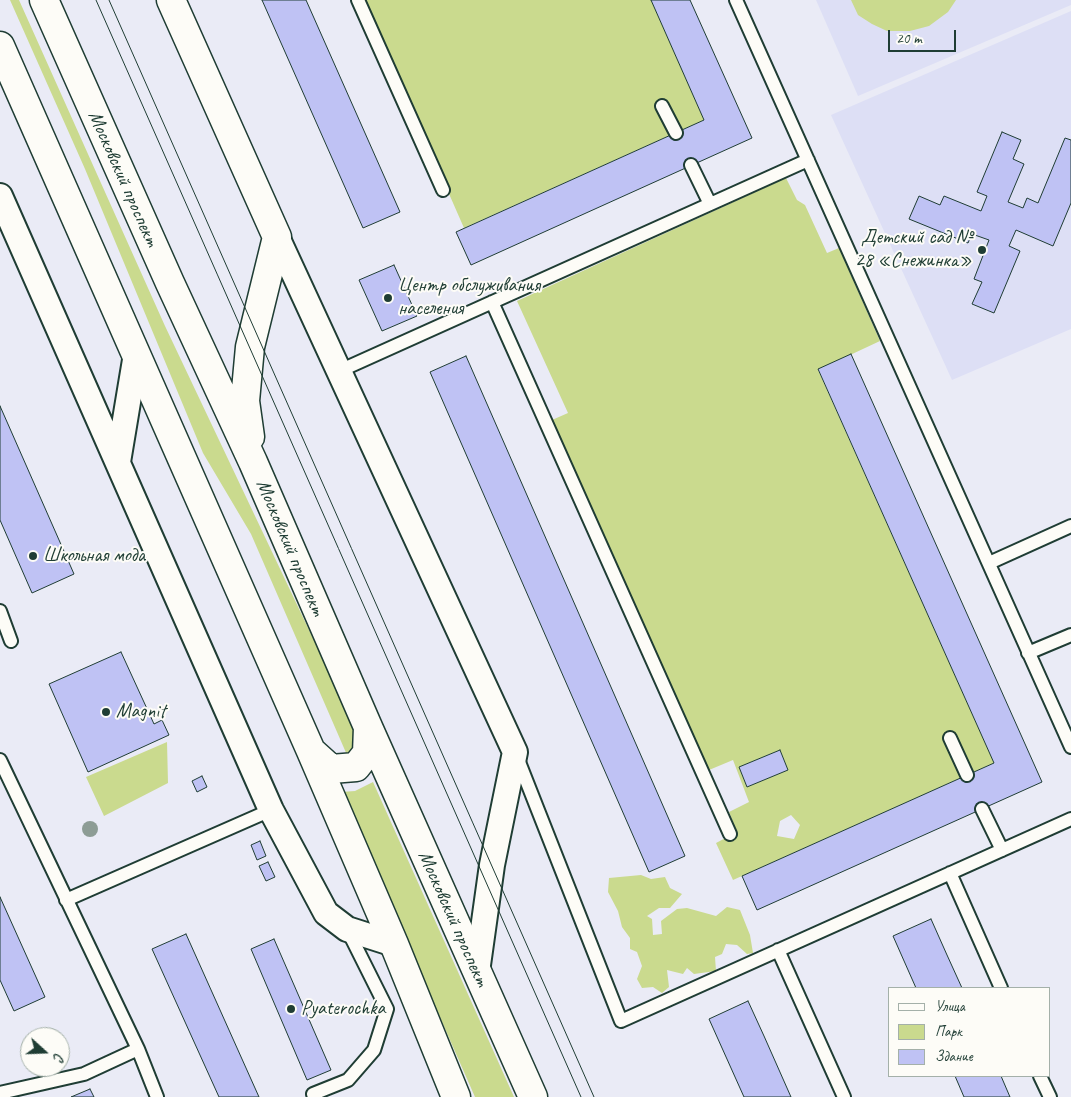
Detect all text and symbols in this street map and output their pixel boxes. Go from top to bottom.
scale bar [891,20,958,52]
text: 20 m [896,29,922,48]
street label: Московский проспект [82,107,164,251]
place label: Детский сад № 28 «Снежинка» [855,226,972,273]
marker: Детский сад № 28 «Снежинка» [976,244,988,256]
place label: Центр обслуживания населения [398,274,540,321]
marker: Центр обслуживания населения [382,292,394,304]
street label: Московский проспект [250,476,330,620]
place label: Школьная мода [43,544,145,568]
marker: Школьная мода [27,550,39,562]
place label: Magnit [116,700,166,724]
marker: Magnit [100,706,112,718]
street label: Московский проспект [412,847,494,991]
legend [888,987,1051,1077]
place label: Pyaterochka [301,997,385,1021]
text: Улица [935,997,965,1016]
marker: Pyaterochka [285,1003,297,1015]
text: Парк [935,1022,962,1041]
north arrow [20,1027,70,1077]
text: Здание [935,1047,973,1066]
text: С [49,1051,68,1063]

